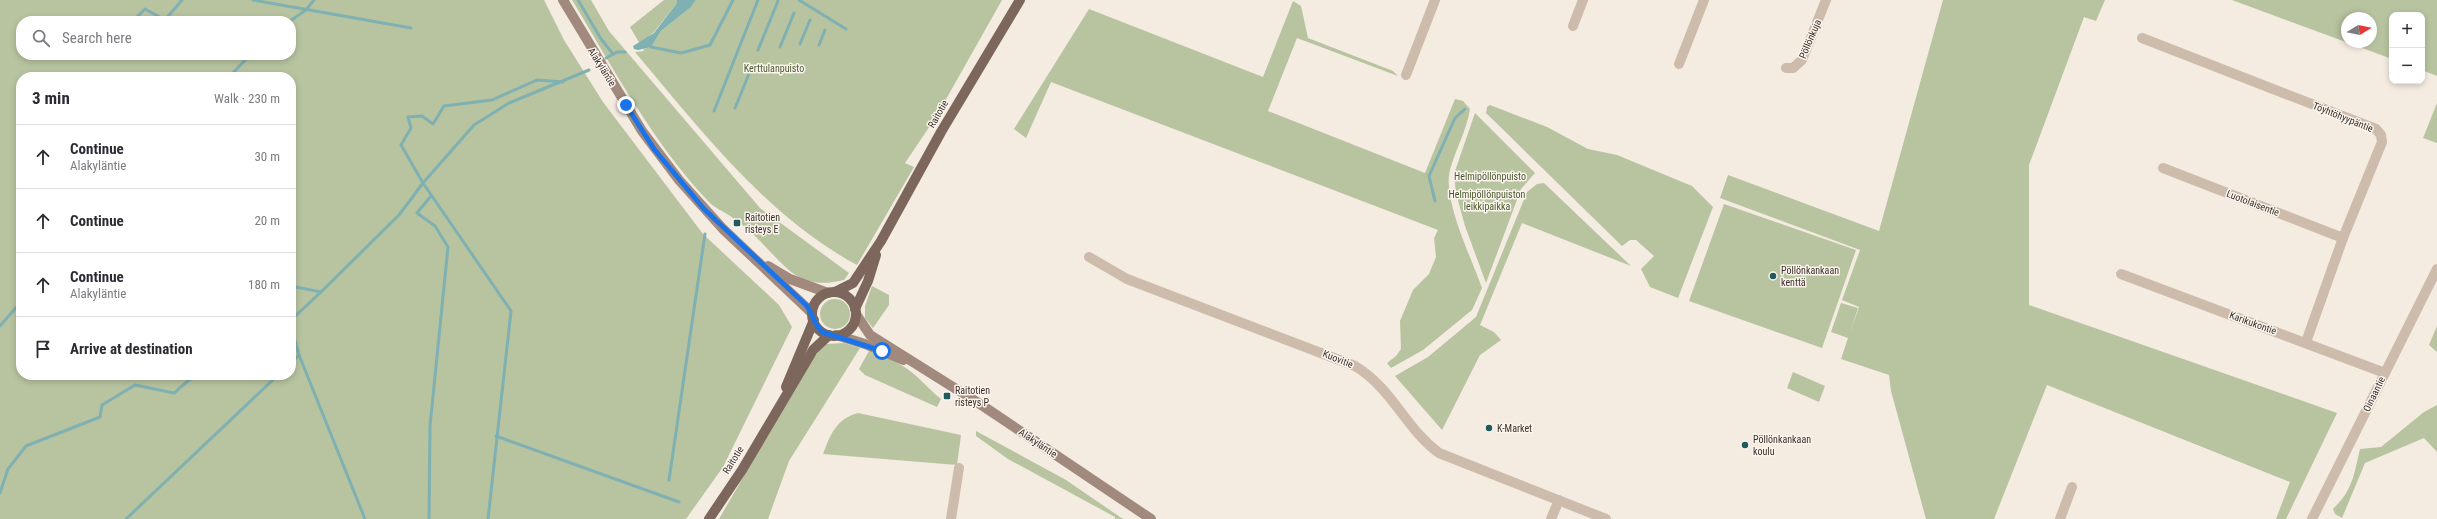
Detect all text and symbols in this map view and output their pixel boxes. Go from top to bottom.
north arrow [2341,12,2377,48]
map controls [2389,12,2425,84]
button: + [2389,12,2425,48]
search box [16,16,296,60]
street label: Pöllönkuja [1797,18,1823,60]
icon: search [30,27,52,49]
text: Search here [62,29,132,47]
street label: Alakyläntie [586,46,618,89]
button: − [2389,48,2425,84]
park label: Kerttulanpuisto [744,63,804,74]
text: 3 min [32,88,70,108]
text: Walk · 230 m [214,91,280,106]
route end [617,96,635,114]
street label: Raitotie [926,98,950,130]
street label: Töyhtöhyypäntie [2311,100,2375,134]
text: Continue [70,140,124,158]
icon: ahead [32,146,54,168]
text: 30 m [254,149,280,164]
text: Alakyläntie [70,158,126,173]
park label: Helmipöllönpuisto [1454,171,1526,182]
street label: Luotolaisentie [2225,188,2281,218]
park label: Helmipöllönpuiston leikkipaikka [1449,189,1526,212]
icon: ahead [32,210,54,232]
text: Continue [70,212,124,230]
place label: Raitotien risteys E [745,212,780,235]
text: 20 m [254,213,280,228]
marker: Raitotien risteys E [732,218,742,228]
place label: Pöllönkankaan kenttä [1781,265,1839,288]
text: Continue [70,268,124,286]
marker: Pöllönkankaan kenttä [1768,271,1778,281]
icon: ahead [32,274,54,296]
text: 180 m [248,277,280,292]
text: Alakyläntie [70,286,126,301]
street label: Karikukontie [2228,309,2278,337]
icon: arrive [32,338,54,360]
text: Arrive at destination [70,340,193,358]
route start [873,342,891,360]
street label: Kuovitie [1321,348,1355,370]
street label: Oinaantie [2361,374,2387,413]
place label: Raitotien risteys P [955,385,990,408]
marker: Raitotien risteys P [942,391,952,401]
marker: K-Market [1484,423,1494,433]
place label: K-Market [1497,423,1532,434]
street label: Alakyläntie [1017,426,1059,460]
place label: Pöllönkankaan koulu [1753,434,1811,457]
marker: Pöllönkankaan koulu [1740,440,1750,450]
street label: Raitotie [720,444,746,476]

